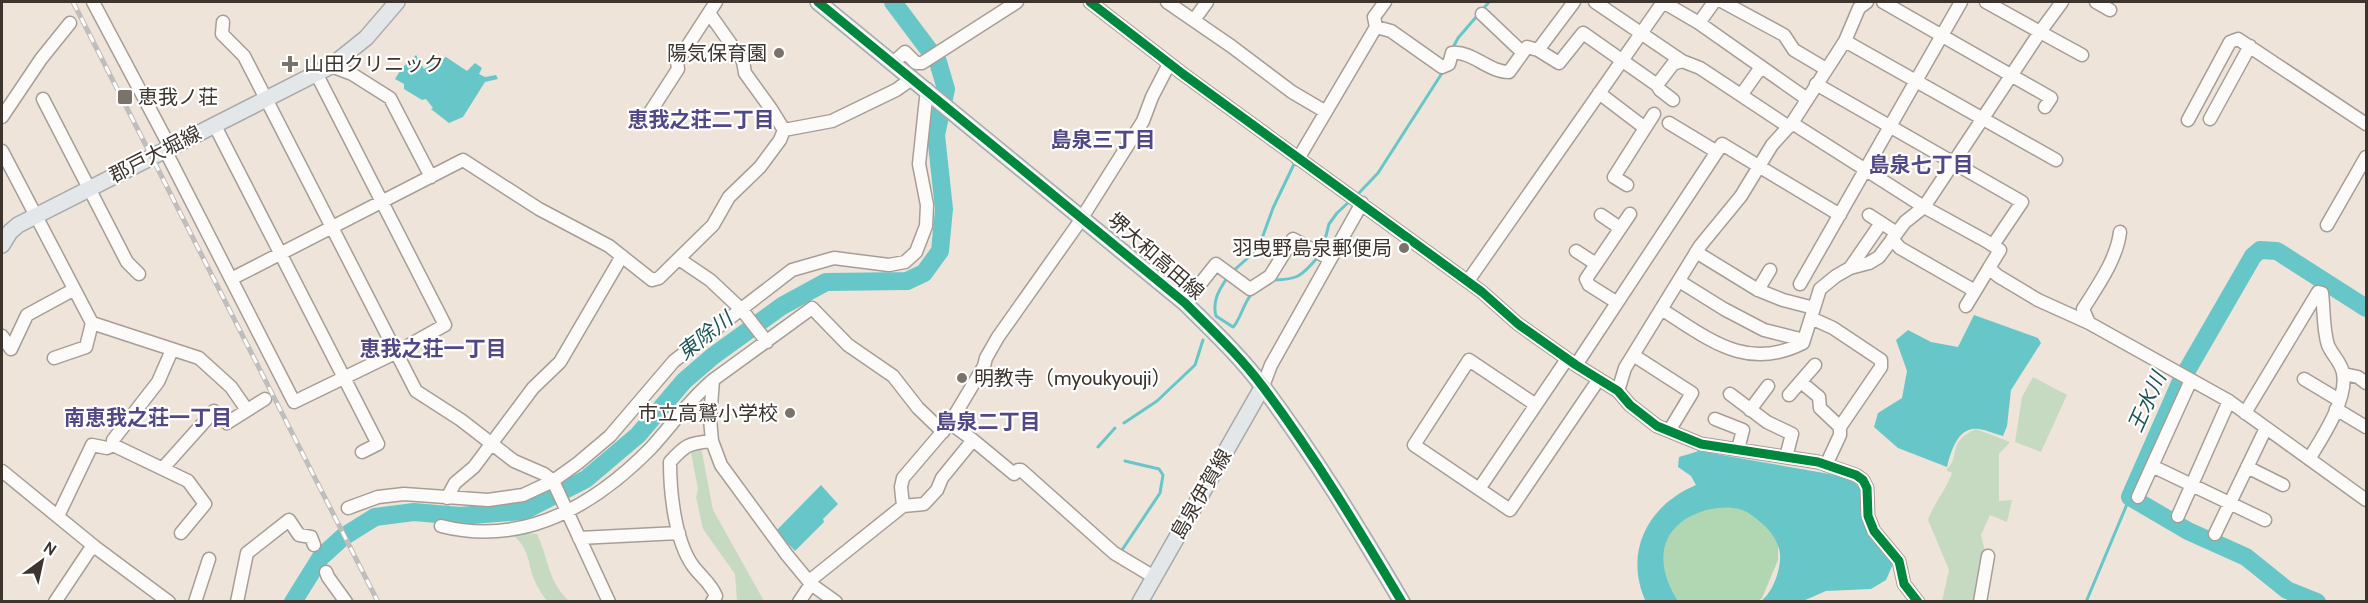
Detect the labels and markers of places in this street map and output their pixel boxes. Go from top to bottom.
place label: 陽気保育園 [667,41,767,65]
marker: 陽気保育園 [772,46,786,60]
place label: 山田クリニック [304,52,444,76]
marker: 山田クリニック [281,55,299,73]
place label: 恵我ノ荘 [138,85,218,109]
marker: 恵我ノ荘 [116,88,134,106]
place label: 羽曳野島泉郵便局 [1232,236,1392,260]
marker: 羽曳野島泉郵便局 [1397,241,1411,255]
place label: 明教寺（myoukyouji） [974,366,1171,390]
marker: 明教寺（myoukyouji） [955,371,969,385]
place label: 市立高鷲小学校 [638,401,778,425]
marker: 市立高鷲小学校 [783,406,797,420]

